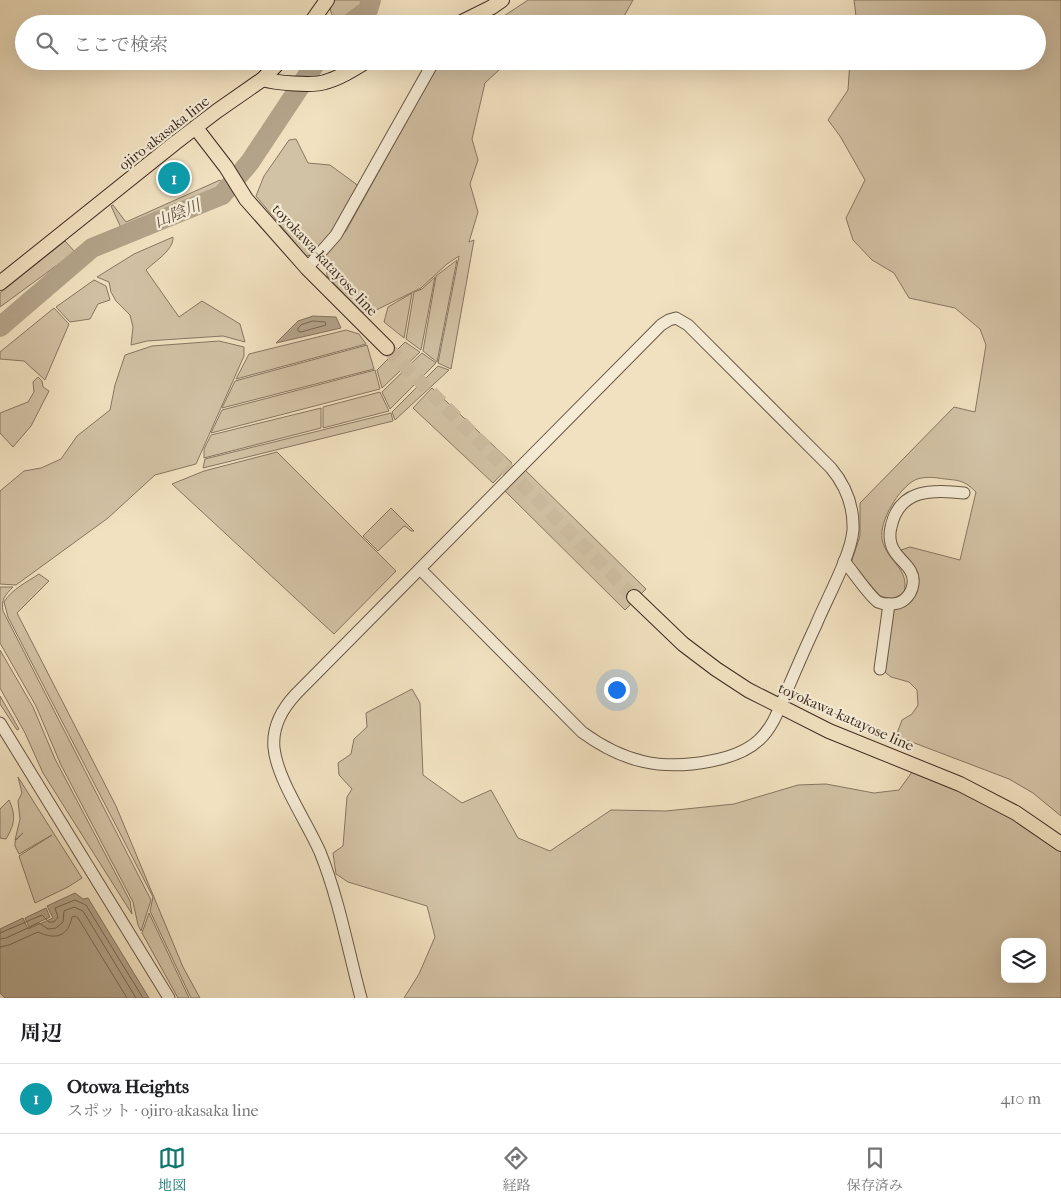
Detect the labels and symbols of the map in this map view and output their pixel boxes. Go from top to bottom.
street label: ojiro-akasaka line [115,92,213,174]
pin: 1 [158,159,190,197]
water label: 山陰川 [151,195,205,231]
street label: toyokawa-katayose line [268,200,382,320]
your location [604,677,630,703]
street label: toyokawa-katayose line [775,679,917,755]

